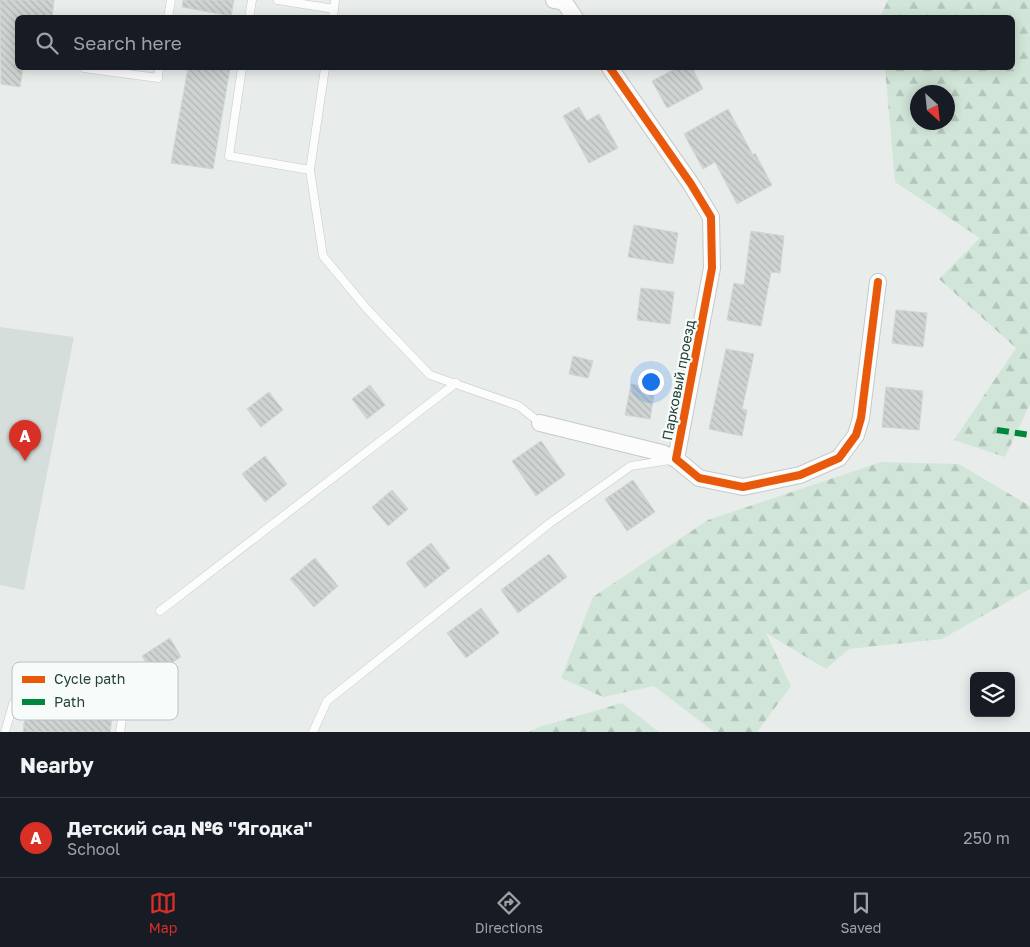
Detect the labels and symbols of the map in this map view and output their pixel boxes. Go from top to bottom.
north arrow [910,85,955,130]
street label: Парковый проезд [658,318,698,442]
your location [638,369,664,395]
pin: A [9,420,41,461]
legend [12,662,178,720]
text: Cycle path [54,670,125,687]
text: Path [54,693,85,710]

